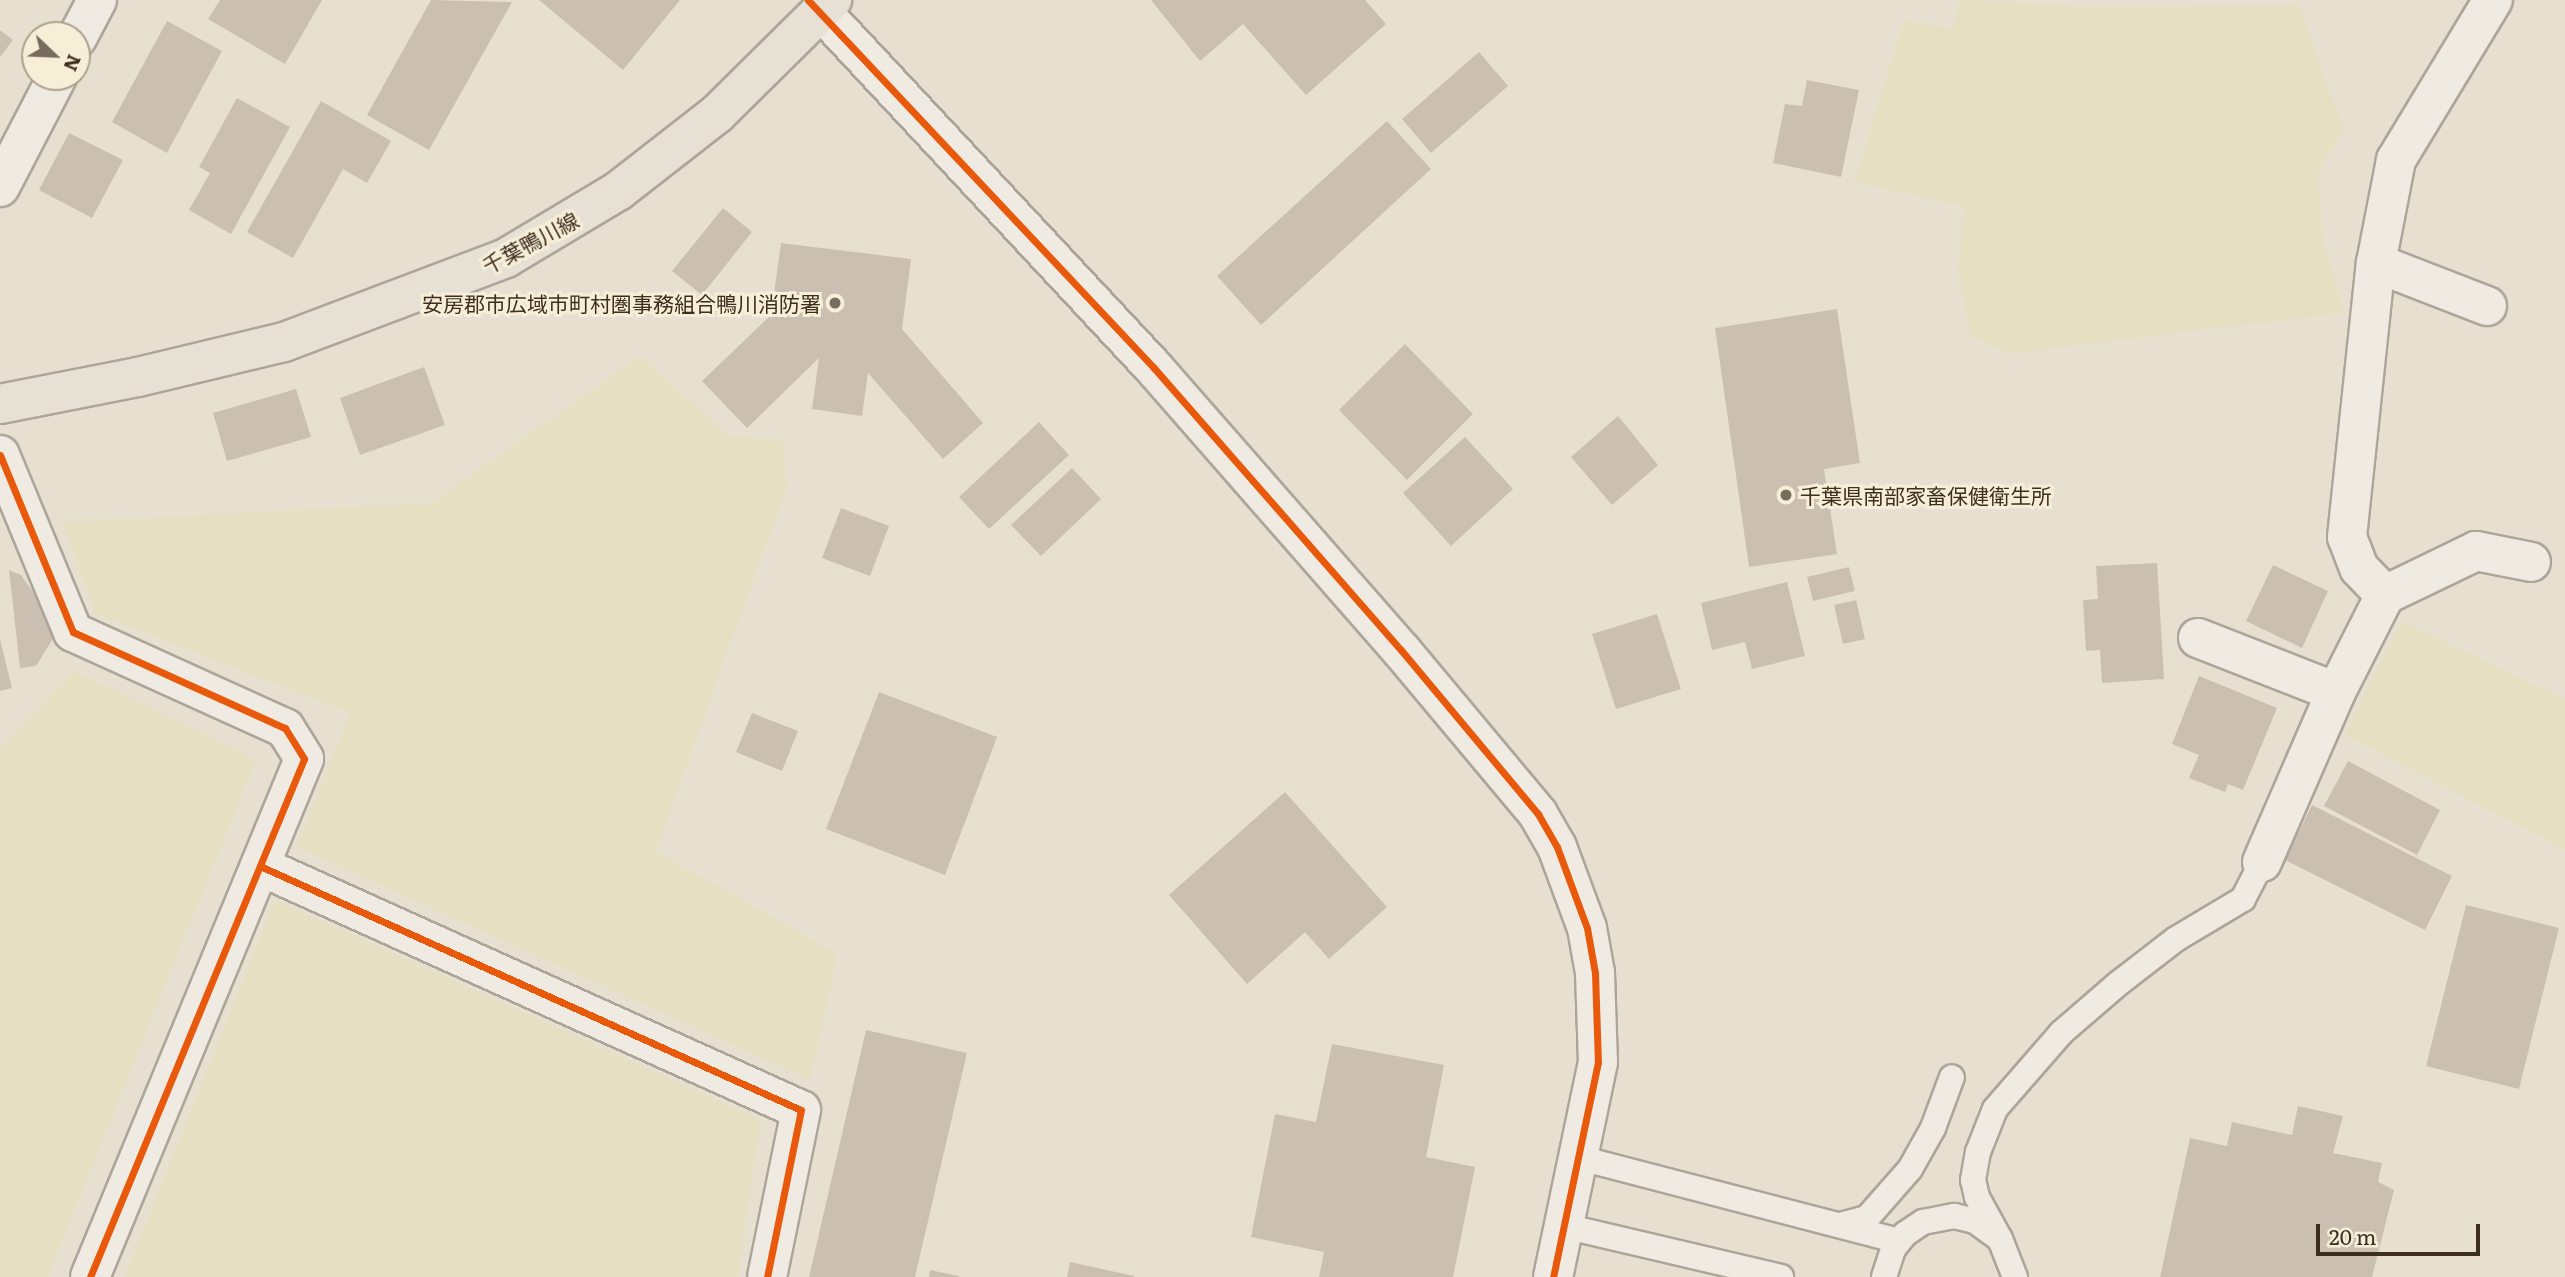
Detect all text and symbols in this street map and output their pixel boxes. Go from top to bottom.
north arrow [21,21,91,91]
text: N [57,51,89,76]
street label: 千葉鴨川線 [478,206,582,278]
place label: 安房郡市広域市町村圏事務組合鴨川消防署 [422,290,821,316]
marker: 安房郡市広域市町村圏事務組合鴨川消防署 [827,295,843,311]
place label: 千葉県南部家畜保健衛生所 [1800,482,2052,508]
marker: 千葉県南部家畜保健衛生所 [1778,487,1794,503]
scale bar [2320,1210,2484,1254]
text: 20 m [2329,1220,2376,1251]

